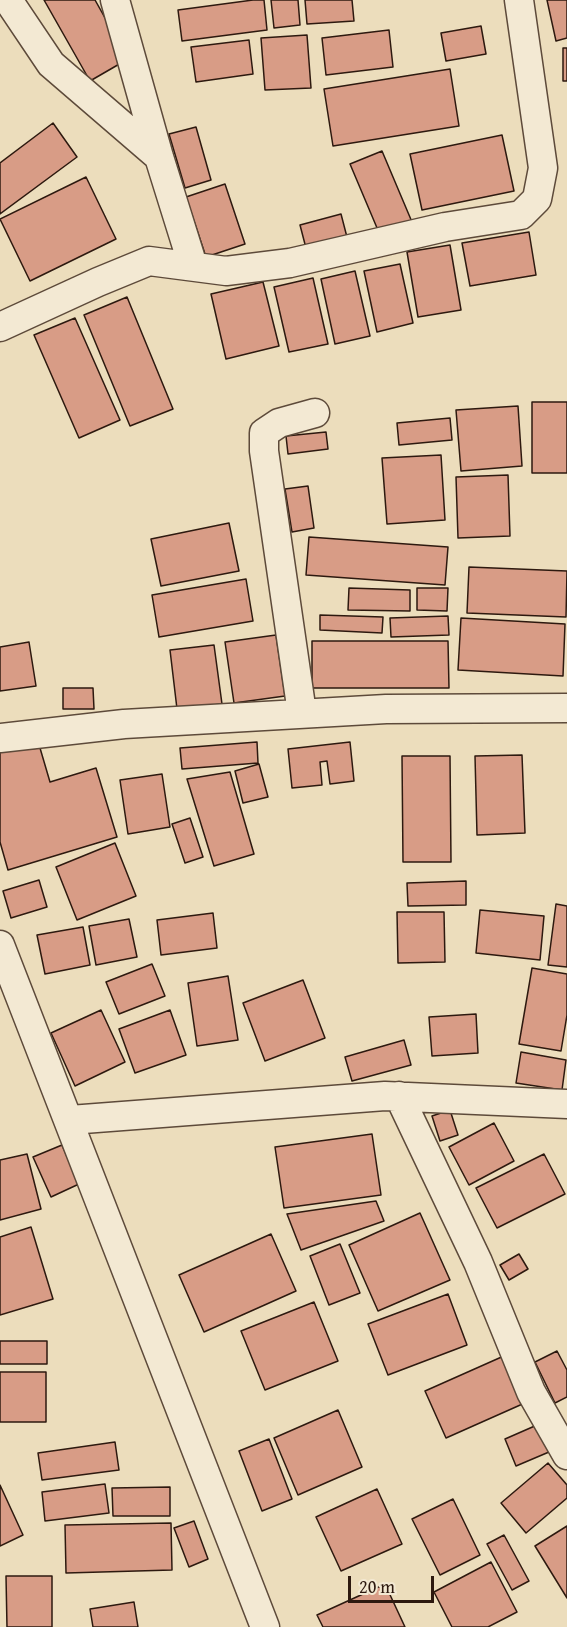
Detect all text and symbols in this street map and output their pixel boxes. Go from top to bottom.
scale bar [351,1564,436,1602]
text: 20 m [359,1573,395,1600]

